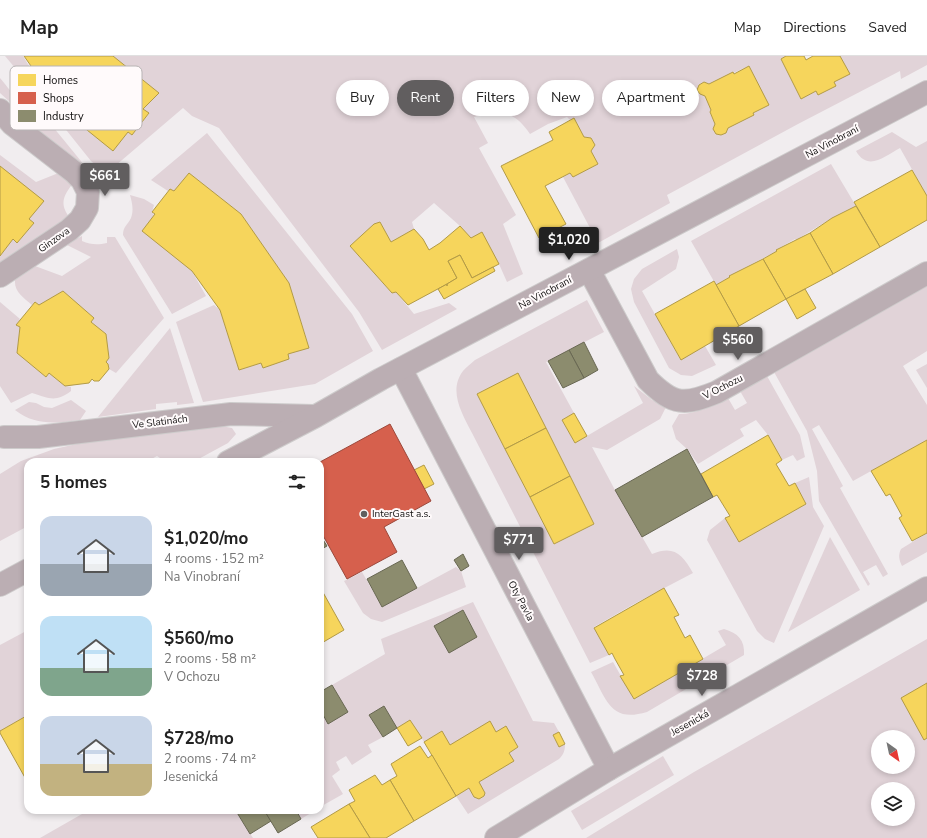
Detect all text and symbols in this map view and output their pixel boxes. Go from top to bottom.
text: Map [20,15,58,41]
text: Map [734,18,761,37]
text: Directions [783,18,846,37]
text: Saved [868,18,907,37]
legend [10,66,142,130]
text: Homes [43,73,78,88]
chip: Buy [336,80,389,116]
chip: Rent [397,80,454,116]
chip: Filters [462,80,529,116]
chip: New [537,80,594,116]
chip: Apartment [602,80,699,116]
text: Shops [43,91,74,106]
text: Industry [43,109,84,124]
street label: Na Vinobraní [803,122,862,162]
pin: $661 [81,163,129,197]
text: $661 [89,167,121,185]
street label: Ginzova [35,224,73,256]
pin: $1,020 [536,227,602,261]
text: $1,020 [548,231,590,249]
street label: Na Vinobraní [516,273,575,313]
pin: $560 [714,327,762,361]
text: $560 [722,331,754,349]
street label: V Ochozu [700,371,745,403]
street label: Ve Slatinách [131,412,189,432]
text: 5 homes [40,471,107,494]
icon: filters [286,471,308,493]
place label: InterGast a.s. [372,507,431,521]
marker: InterGast a.s. [359,509,369,519]
text: $1,020/mo [164,527,248,550]
pin: $771 [495,527,543,561]
text: $771 [503,531,535,549]
icon: home [72,532,120,580]
text: 4 rooms · 152 m² [164,550,264,568]
text: Na Vinobraní [164,568,240,586]
street label: Oty Pavla [505,578,537,624]
text: $560/mo [164,627,234,650]
icon: home [72,632,120,680]
text: 2 rooms · 58 m² [164,650,256,668]
pin: $728 [678,663,726,697]
text: $728 [686,667,718,685]
text: V Ochozu [164,668,220,686]
street label: Jesenická [668,707,712,740]
text: $728/mo [164,727,234,750]
north arrow [871,730,915,774]
map controls [871,730,915,826]
icon: home [72,732,120,780]
text: 2 rooms · 74 m² [164,750,256,768]
text: Jesenická [164,768,218,786]
button: layers [871,782,915,826]

